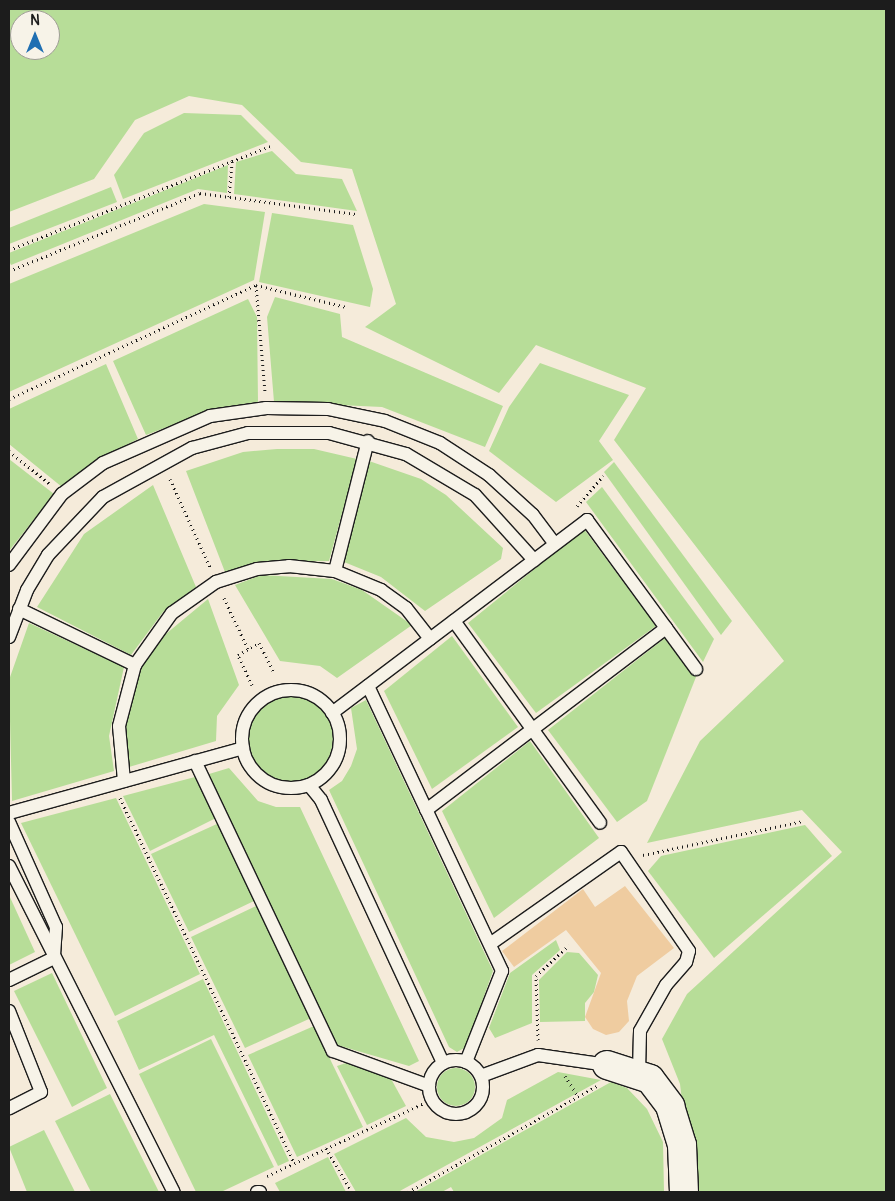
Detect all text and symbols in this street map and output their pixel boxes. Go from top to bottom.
north arrow [10,10,60,60]
text: N [30,12,40,29]

